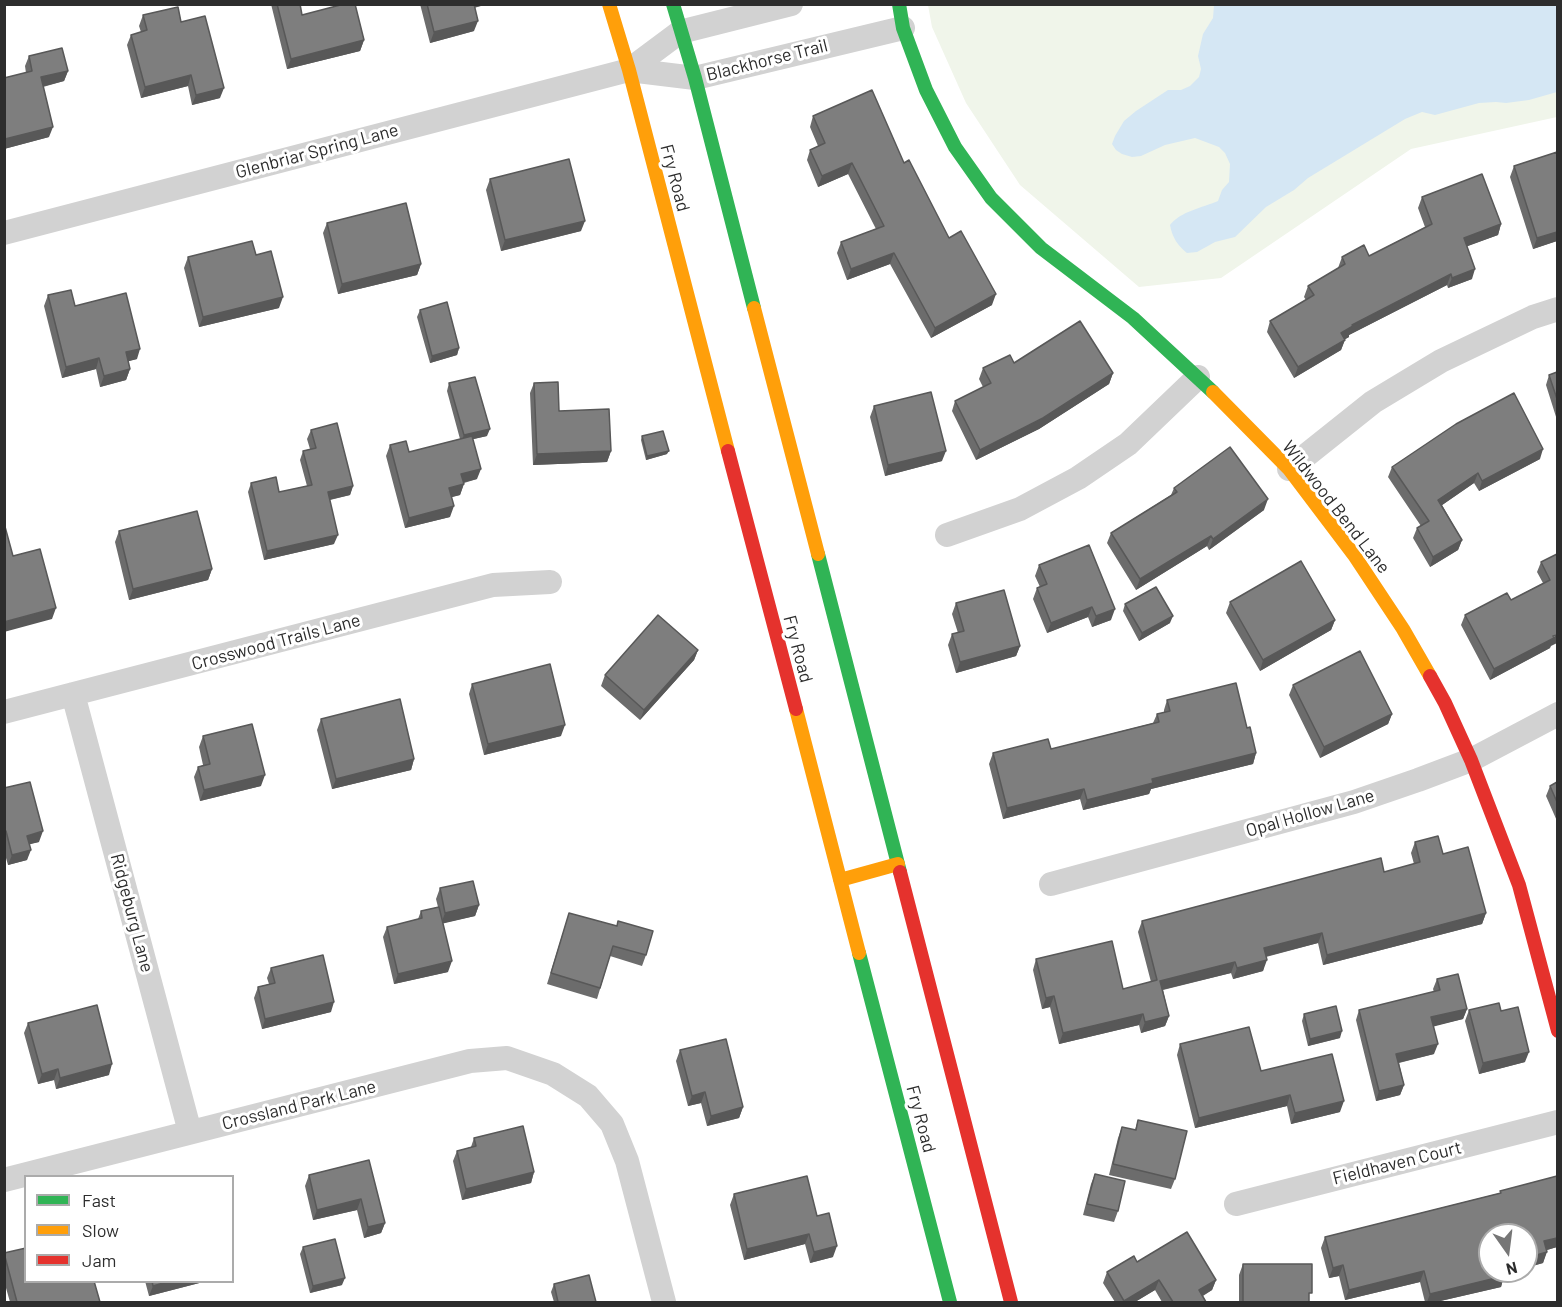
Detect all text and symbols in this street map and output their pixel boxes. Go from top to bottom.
street label: Blackhorse Trail [704,34,830,86]
street label: Glenbriar Spring Lane [233,119,401,183]
street label: Fry Road [656,142,694,214]
street label: Wildwood Bend Lane [1277,436,1395,578]
street label: Crosswood Trails Lane [189,609,363,675]
street label: Fry Road [779,613,817,685]
street label: Opal Hollow Lane [1243,784,1377,842]
street label: Ridgeburg Lane [106,851,158,975]
street label: Crossland Park Lane [220,1075,378,1135]
street label: Fry Road [902,1083,940,1155]
street label: Fieldhaven Court [1330,1137,1464,1189]
legend [24,1175,234,1283]
text: Fast [82,1189,116,1211]
text: Slow [82,1219,119,1241]
north arrow [1478,1223,1538,1283]
text: Jam [82,1249,116,1271]
text: N [1505,1259,1519,1280]

